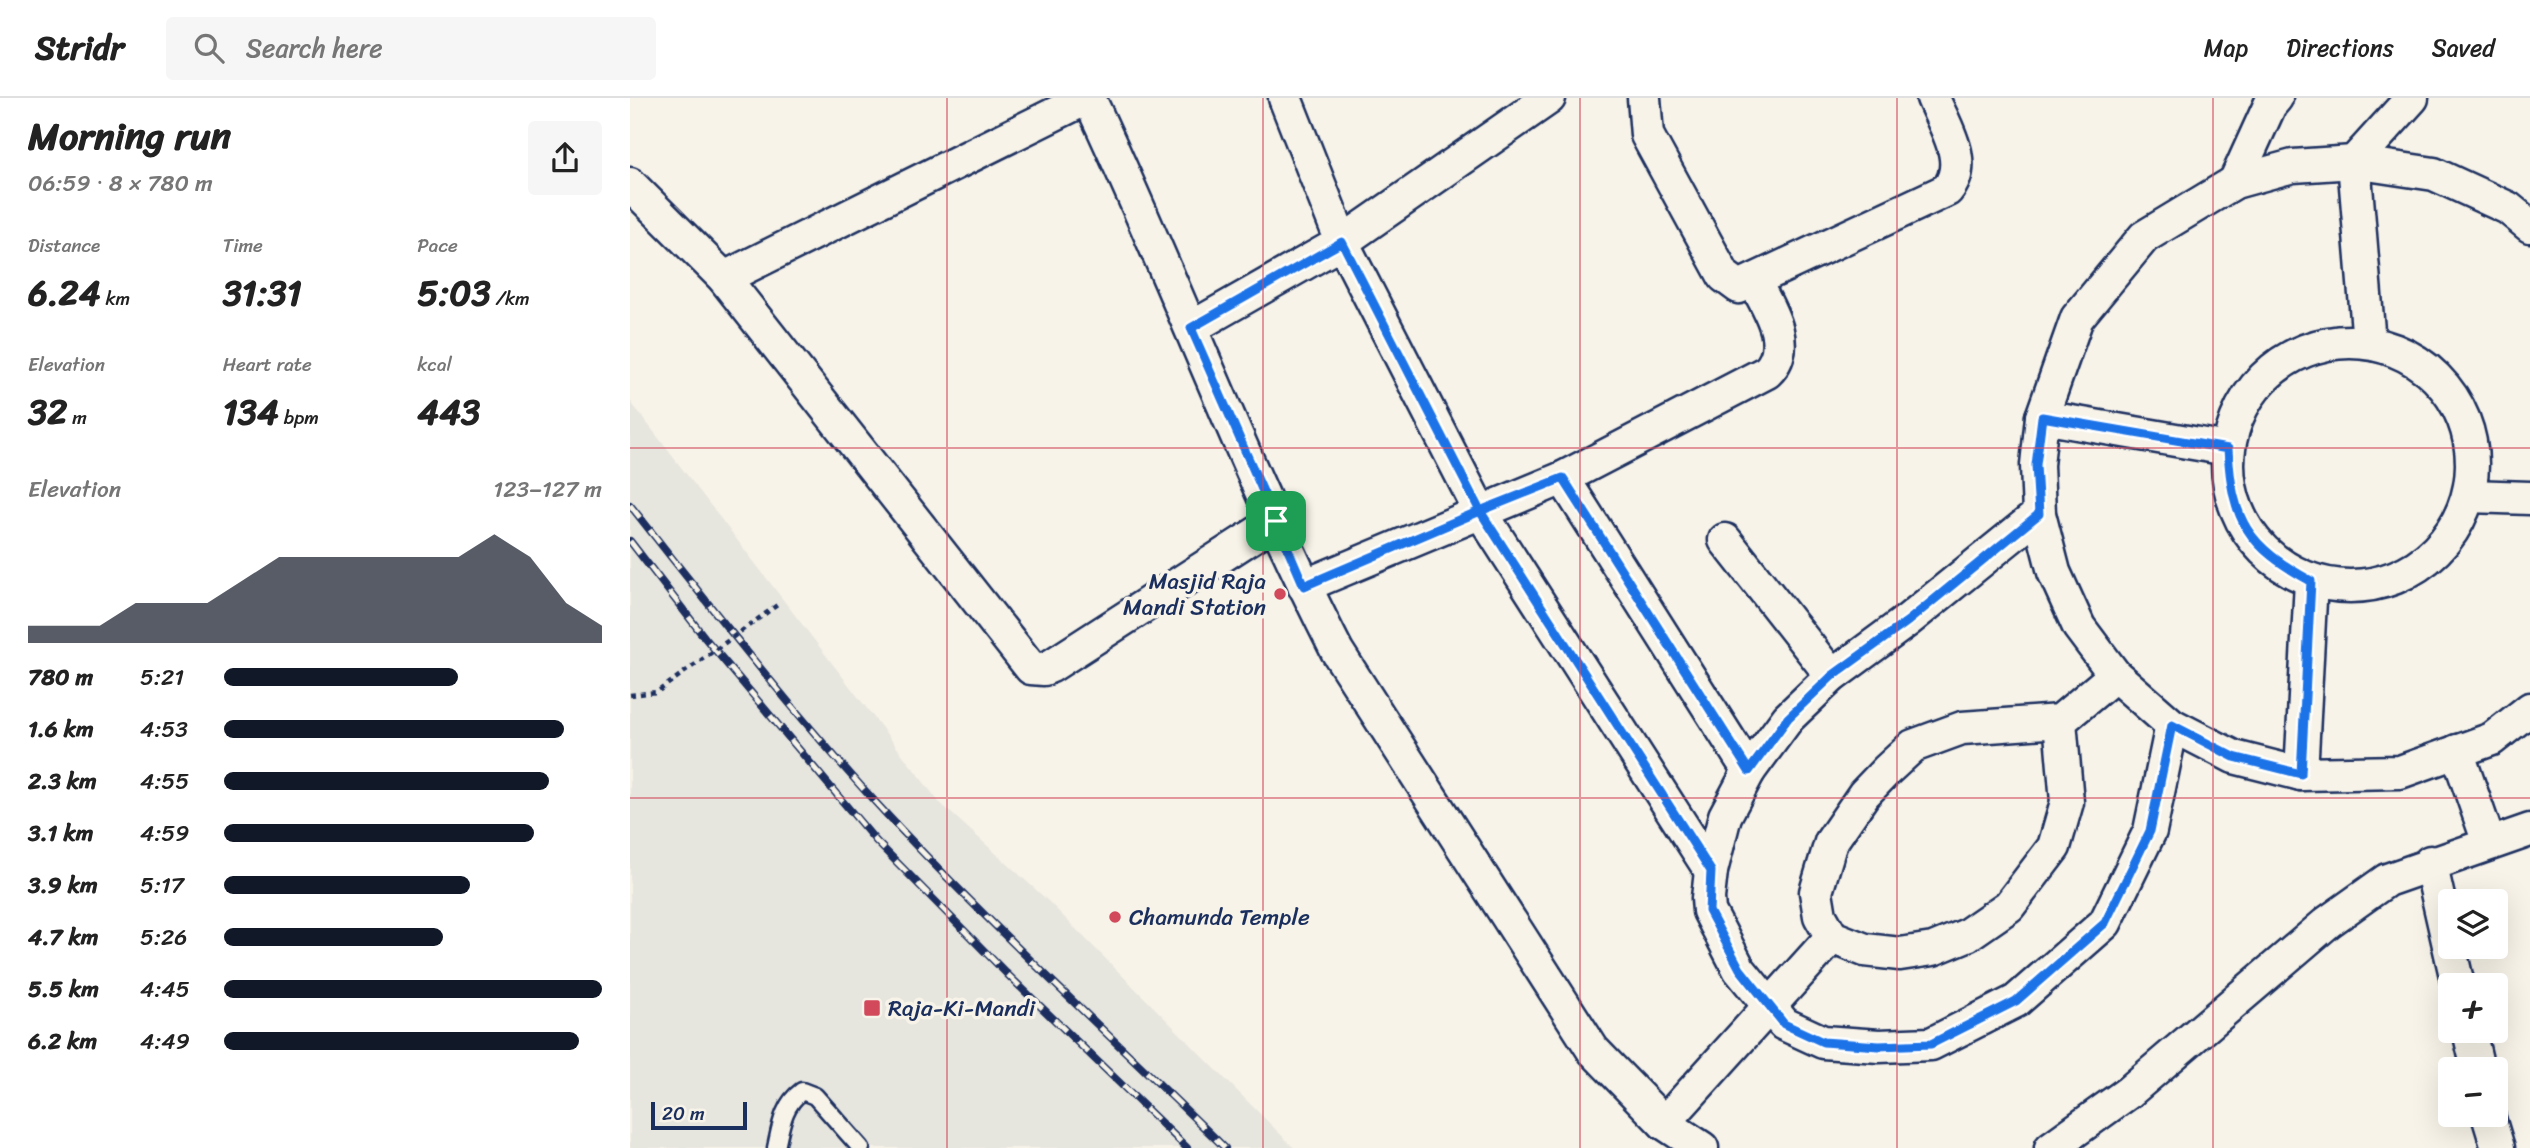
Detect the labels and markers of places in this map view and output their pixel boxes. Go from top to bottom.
pin [1246,491,1306,551]
place label: Masjid Raja Mandi Station [1123,561,1266,628]
marker: Masjid Raja Mandi Station [1272,586,1288,602]
place label: Chamunda Temple [1129,897,1310,938]
marker: Chamunda Temple [1107,909,1123,925]
place label: Raja-Ki-Mandi [888,988,1036,1029]
marker: Raja-Ki-Mandi [862,998,882,1018]

